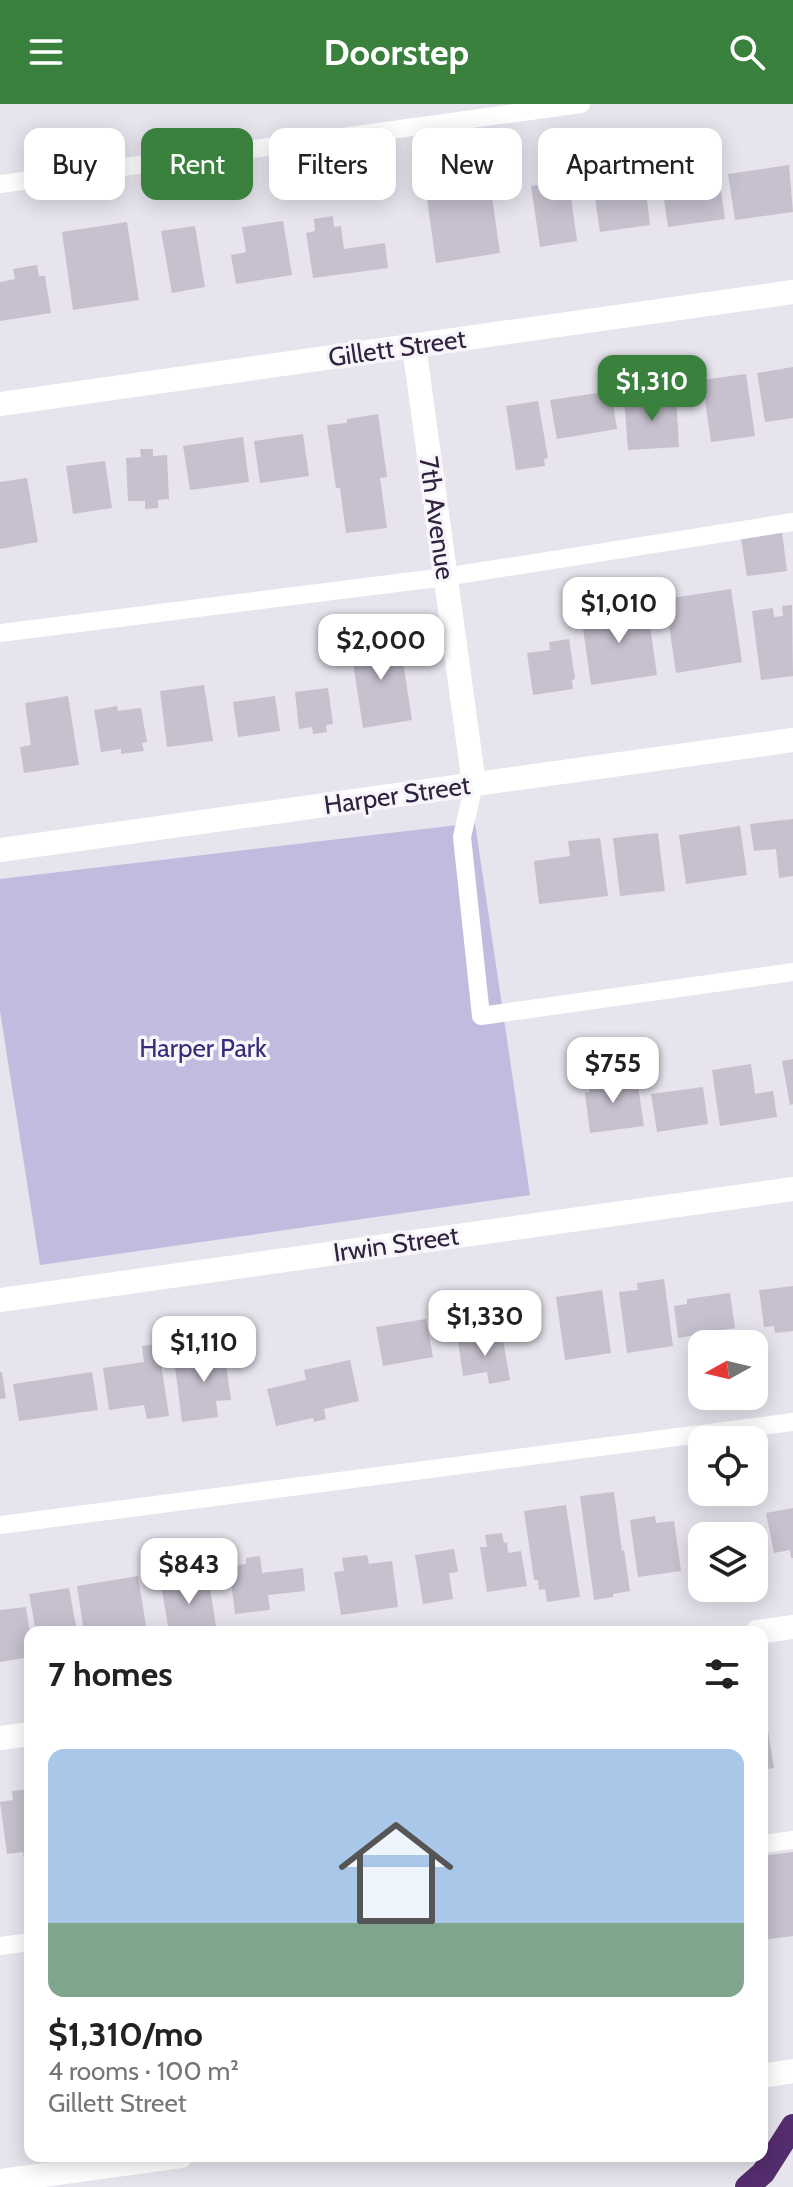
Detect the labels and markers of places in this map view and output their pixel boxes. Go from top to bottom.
pin: $1,310 [587,355,717,423]
pin: $1,010 [554,577,684,645]
pin: $2,000 [316,614,446,682]
pin: $755 [566,1037,660,1105]
pin: $1,330 [420,1290,550,1358]
pin: $1,110 [139,1316,269,1384]
pin: $843 [142,1538,236,1606]

